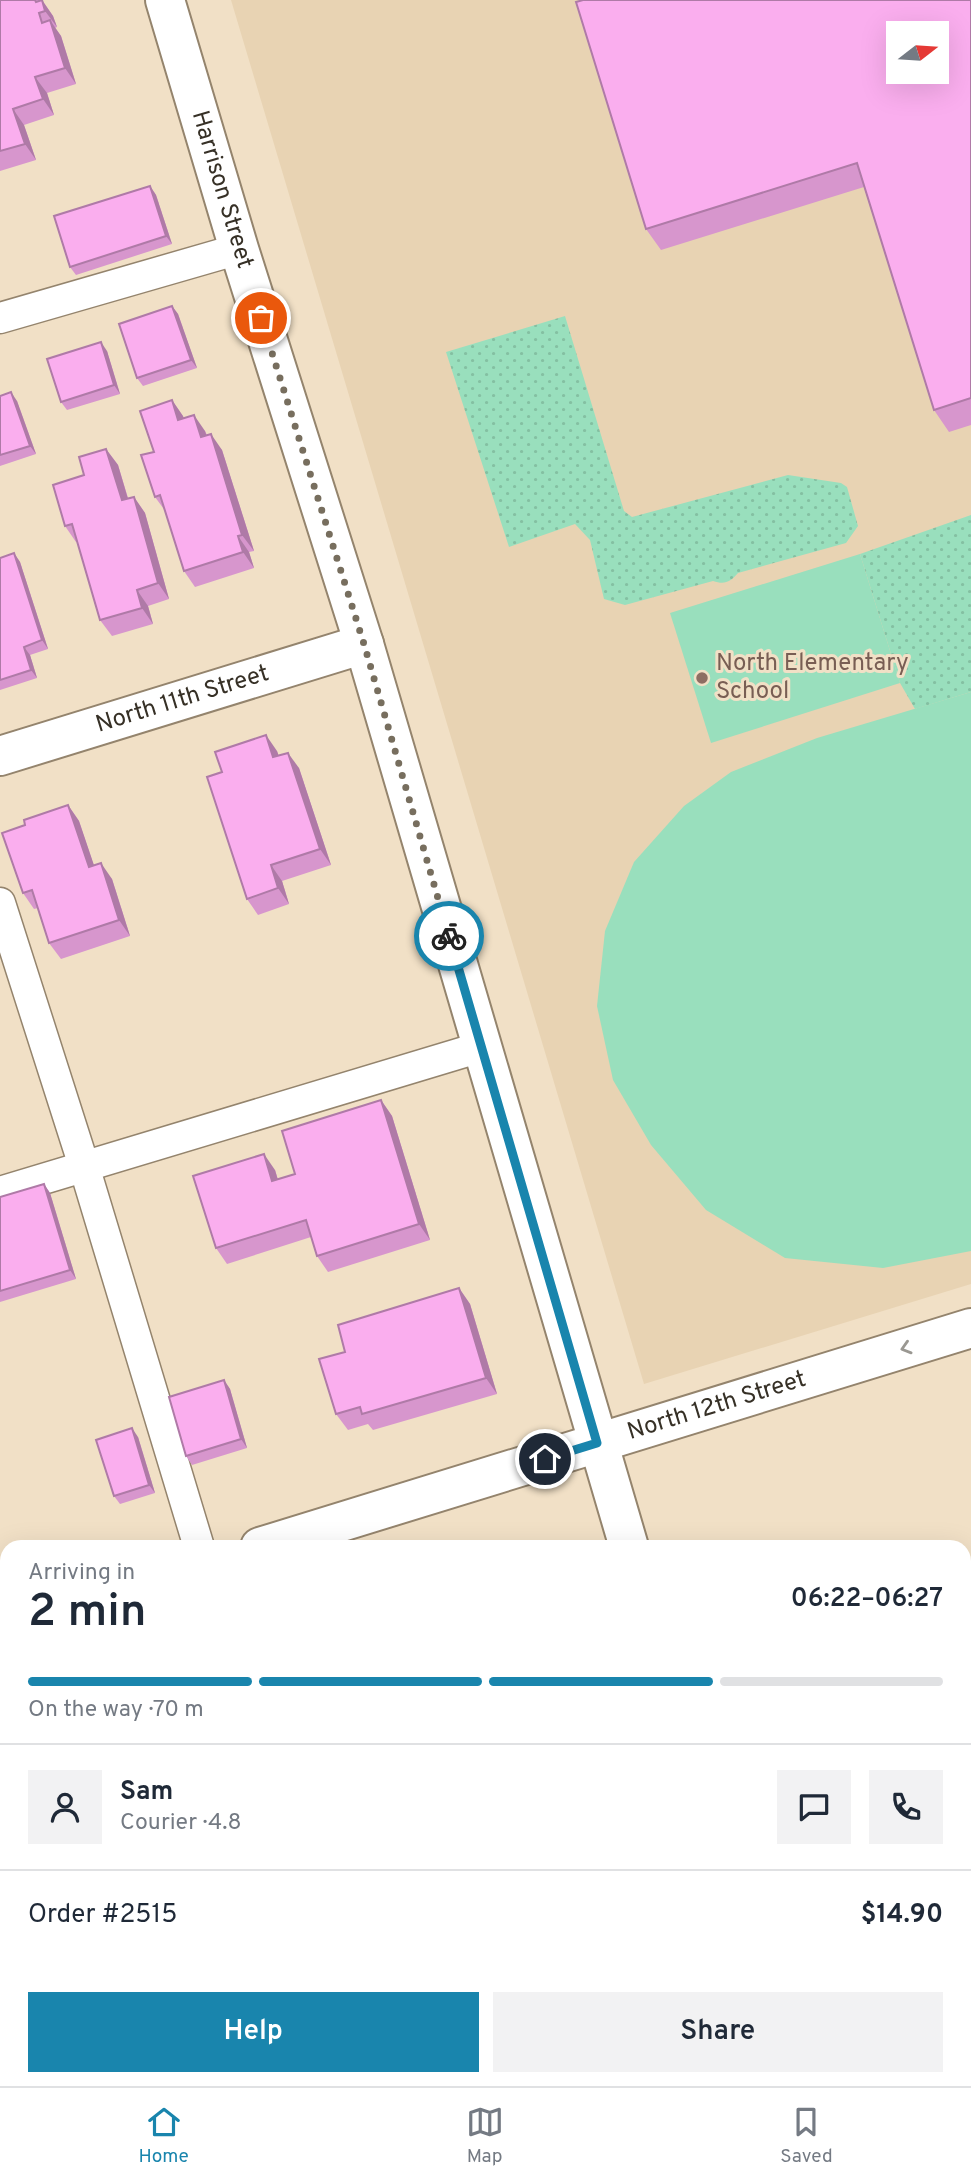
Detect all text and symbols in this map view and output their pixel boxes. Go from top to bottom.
north arrow [886,21,948,84]
map controls [886,21,949,84]
street label: Harrison Street [184,107,259,272]
pin [231,288,291,348]
icon: bag [242,299,280,337]
place label: North Elementary School [716,649,909,707]
street label: North 11th Street [92,659,273,741]
marker: North Elementary School [694,670,710,686]
courier [414,901,484,971]
icon: bike [430,917,468,955]
one-way arrow [900,1339,912,1354]
street label: North 12th Street [624,1365,810,1448]
pin [515,1429,575,1489]
icon: home [526,1440,564,1478]
text: Arriving in [28,1559,135,1588]
text: 06:22–06:27 [791,1583,943,1616]
text: 2 min [28,1584,147,1643]
text: On the way · 70 m [28,1696,204,1725]
button: person [28,1770,102,1844]
button: chat [777,1770,851,1844]
button: phone [869,1770,943,1844]
text: Sam [120,1776,173,1809]
text: Courier · 4.8 [120,1809,241,1838]
text: Order #2515 [28,1899,177,1932]
text: $14.90 [861,1899,943,1932]
button: Help [28,1992,479,2072]
button: Share [493,1992,943,2072]
tab: Home [138,2103,189,2169]
tab: Map [466,2103,504,2169]
tab: Saved [780,2103,833,2169]

